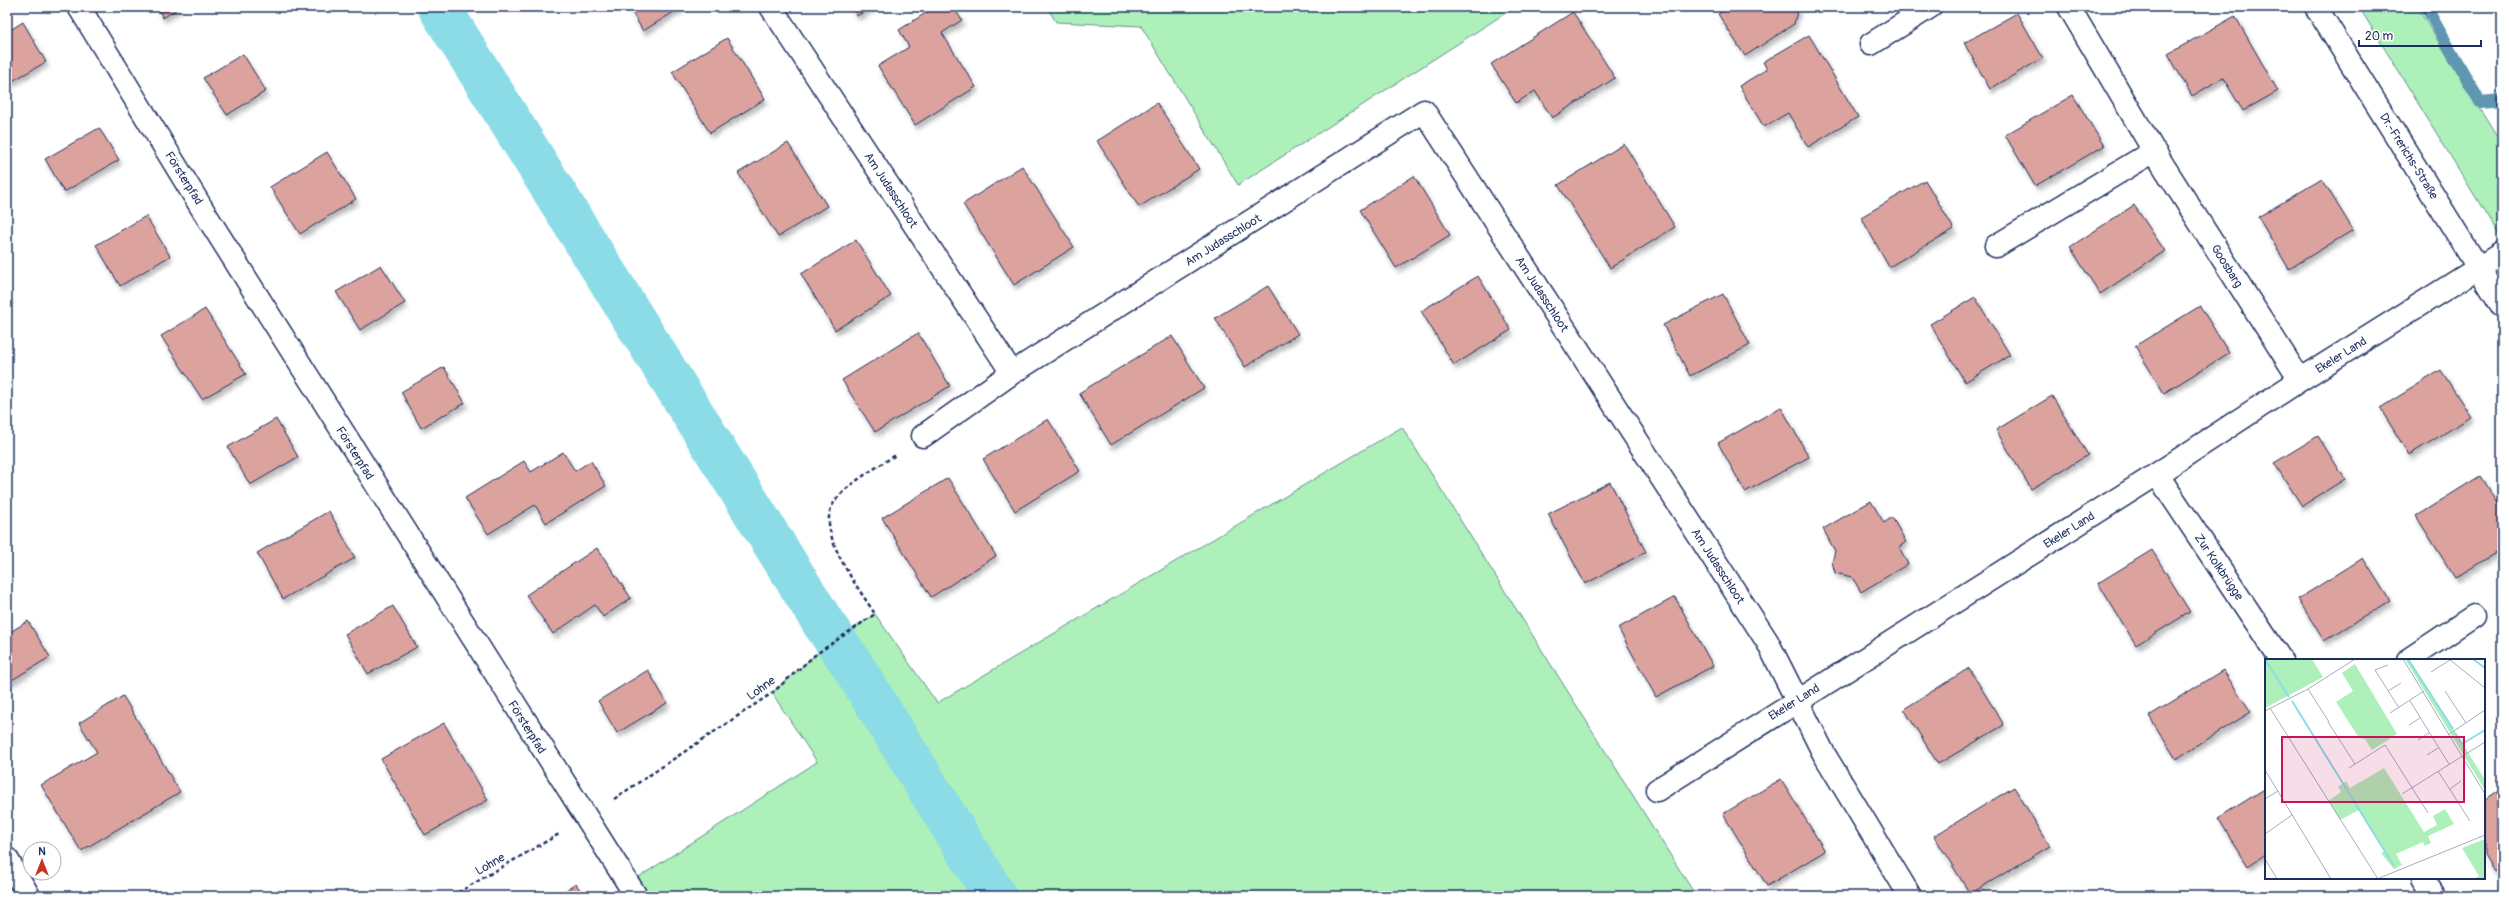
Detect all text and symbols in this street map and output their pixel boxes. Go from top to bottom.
scale bar [2359,22,2481,48]
text: 20 m [2365,29,2394,44]
street label: Dr.-Frerichs-Straße [2376,110,2441,202]
street label: Försterpfad [161,149,206,208]
street label: Am Judasschloot [861,150,921,231]
street label: Am Judasschloot [1182,211,1264,270]
street label: Goosbarg [2207,242,2246,291]
street label: Am Judasschloot [1512,254,1572,335]
street label: Ekeler Land [2313,334,2370,377]
street label: Försterpfad [332,424,377,483]
street label: Ekeler Land [2041,509,2098,552]
street label: Am Judasschloot [1688,526,1748,607]
street label: Zur Kolkbrügge [2191,531,2246,603]
inset map [2265,659,2485,879]
street label: Lohne [744,673,779,704]
street label: Ekeler Land [1766,681,1823,724]
street label: Försterpfad [504,698,549,757]
north arrow [22,841,62,881]
text: N [38,845,46,858]
street label: Lohne [473,850,508,879]

